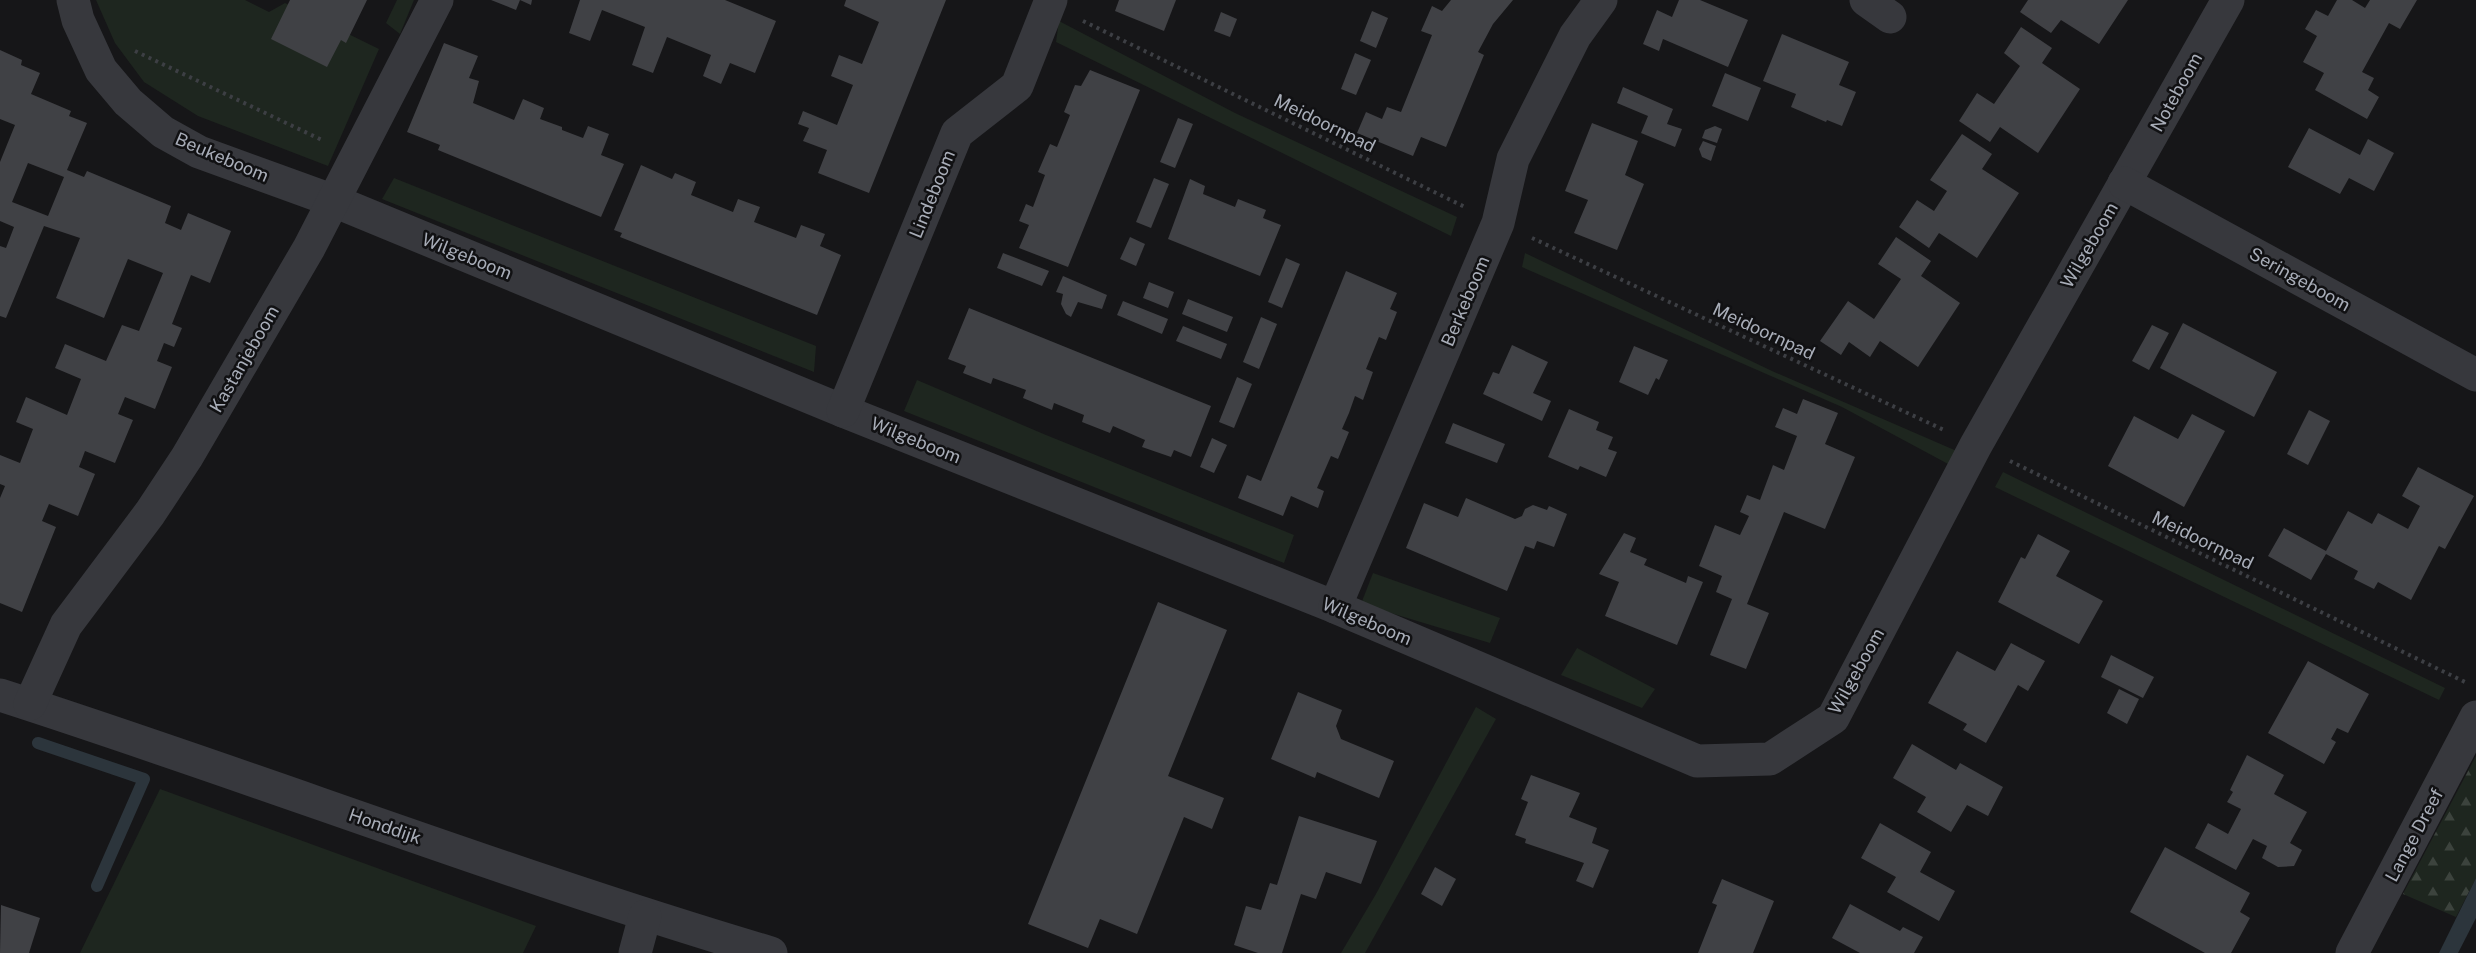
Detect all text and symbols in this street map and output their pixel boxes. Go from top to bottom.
street label: Noteboom [2146,49,2206,135]
street label: Meidoornpad [1271,89,1379,157]
street label: Beukeboom [172,128,272,186]
street label: Lindeboom [905,147,959,241]
street label: Wilgeboom [2056,199,2122,291]
street label: Wilgeboom [419,228,515,284]
street label: Seringeboom [2246,243,2354,315]
street label: Berkeboom [1437,253,1493,349]
street label: Meidoornpad [1710,298,1818,364]
street label: Kastanjeboom [205,302,283,416]
street label: Wilgeboom [868,412,964,468]
street label: Meidoornpad [2149,506,2257,574]
street label: Wilgeboom [1319,593,1415,649]
street label: Wilgeboom [1824,624,1888,718]
street label: Lange Dreef [2381,785,2447,885]
street label: Honddijk [346,804,424,848]

